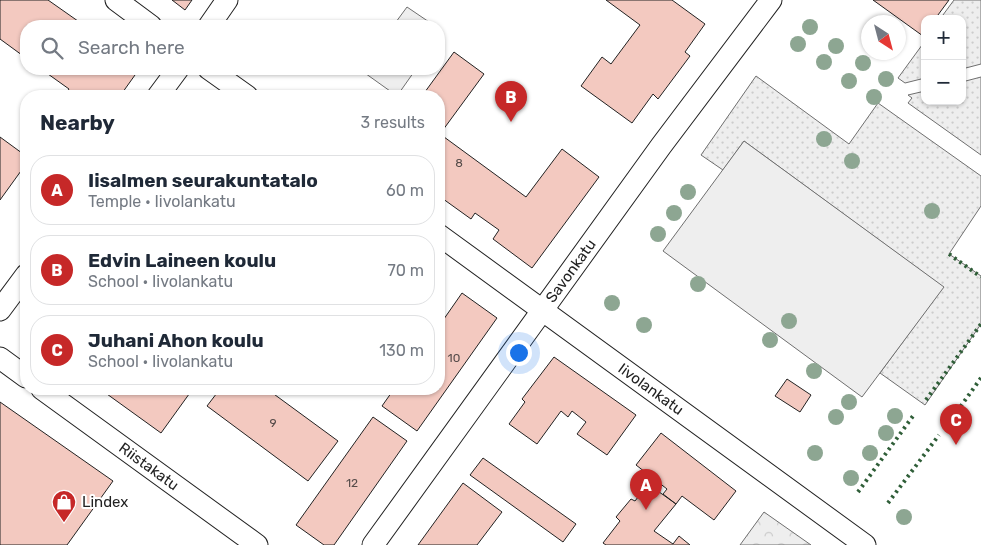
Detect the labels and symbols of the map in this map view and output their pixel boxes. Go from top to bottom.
north arrow [861,15,906,60]
pin: B [495,81,527,122]
house number: 8 [455,156,463,170]
street label: Savonkatu [542,236,600,306]
your location [506,340,532,366]
house number: 10 [448,351,460,365]
street label: Iivolankatu [615,359,687,419]
pin: C [940,404,972,445]
house number: 9 [269,416,277,430]
street label: Riistakatu [115,439,182,494]
pin: A [630,469,662,510]
house number: 12 [346,476,358,490]
shop icon: Lindex [51,489,77,523]
place label: Lindex [82,493,128,511]

